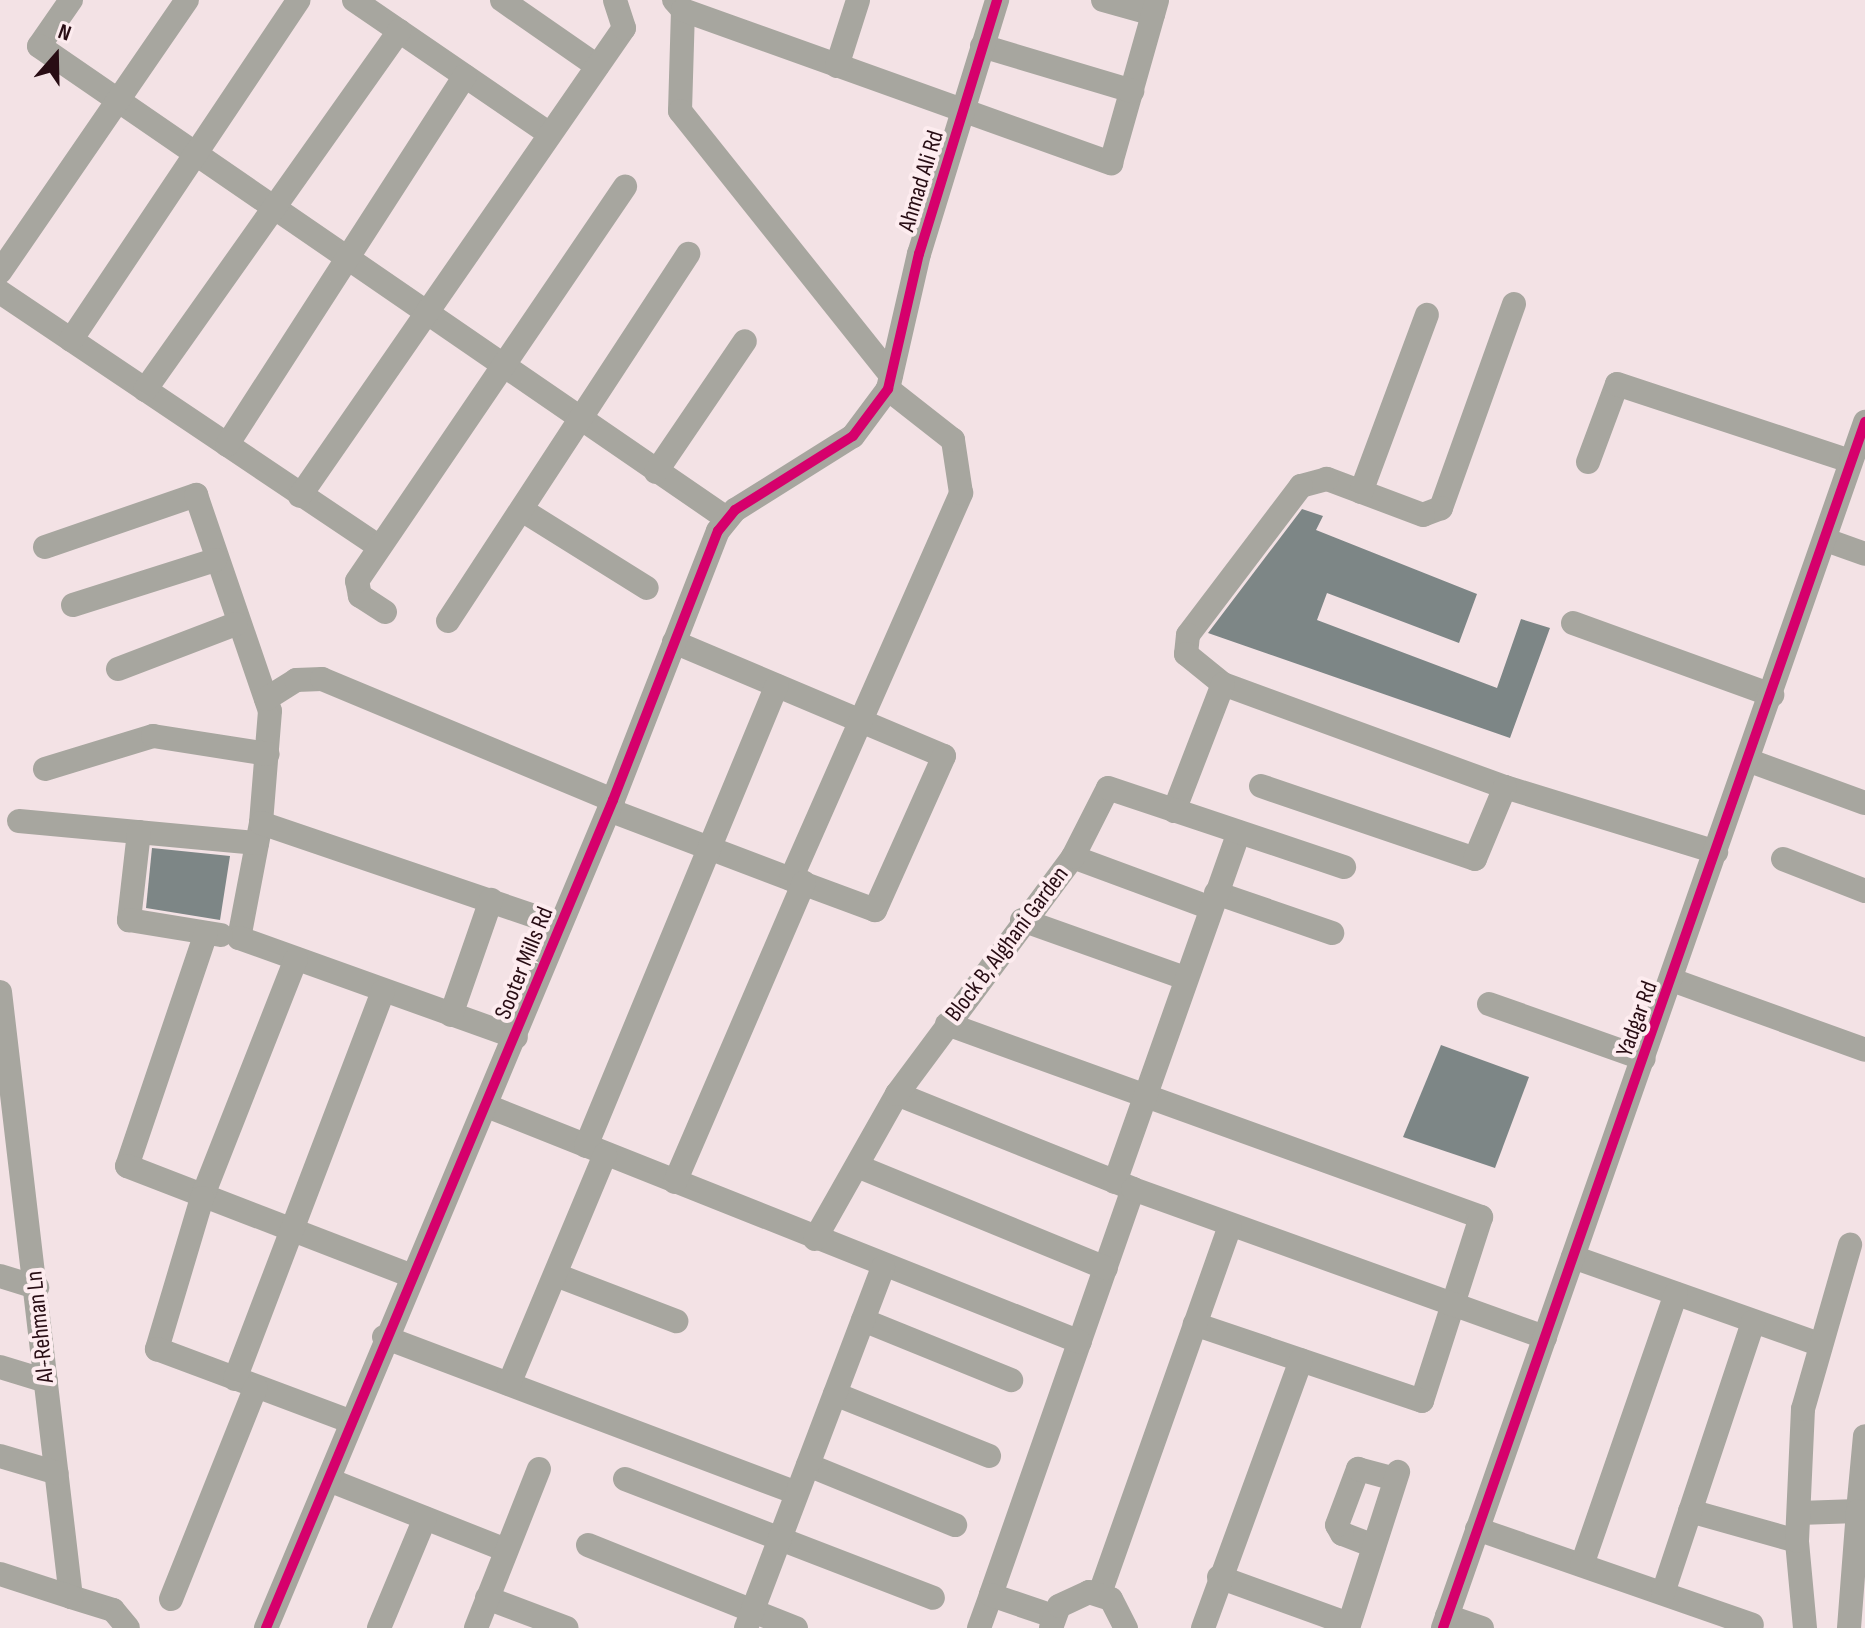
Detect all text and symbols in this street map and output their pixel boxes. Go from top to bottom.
north arrow [16,16,96,96]
text: N [54,18,75,48]
street label: Ahmad Ali Rd [892,127,950,235]
street label: Block B, Alghani Garden [939,861,1075,1027]
street label: Sooter Mills Rd [488,903,560,1023]
street label: Yadgar Rd [1610,977,1664,1061]
street label: Al-Rehman Ln [20,1270,60,1384]

